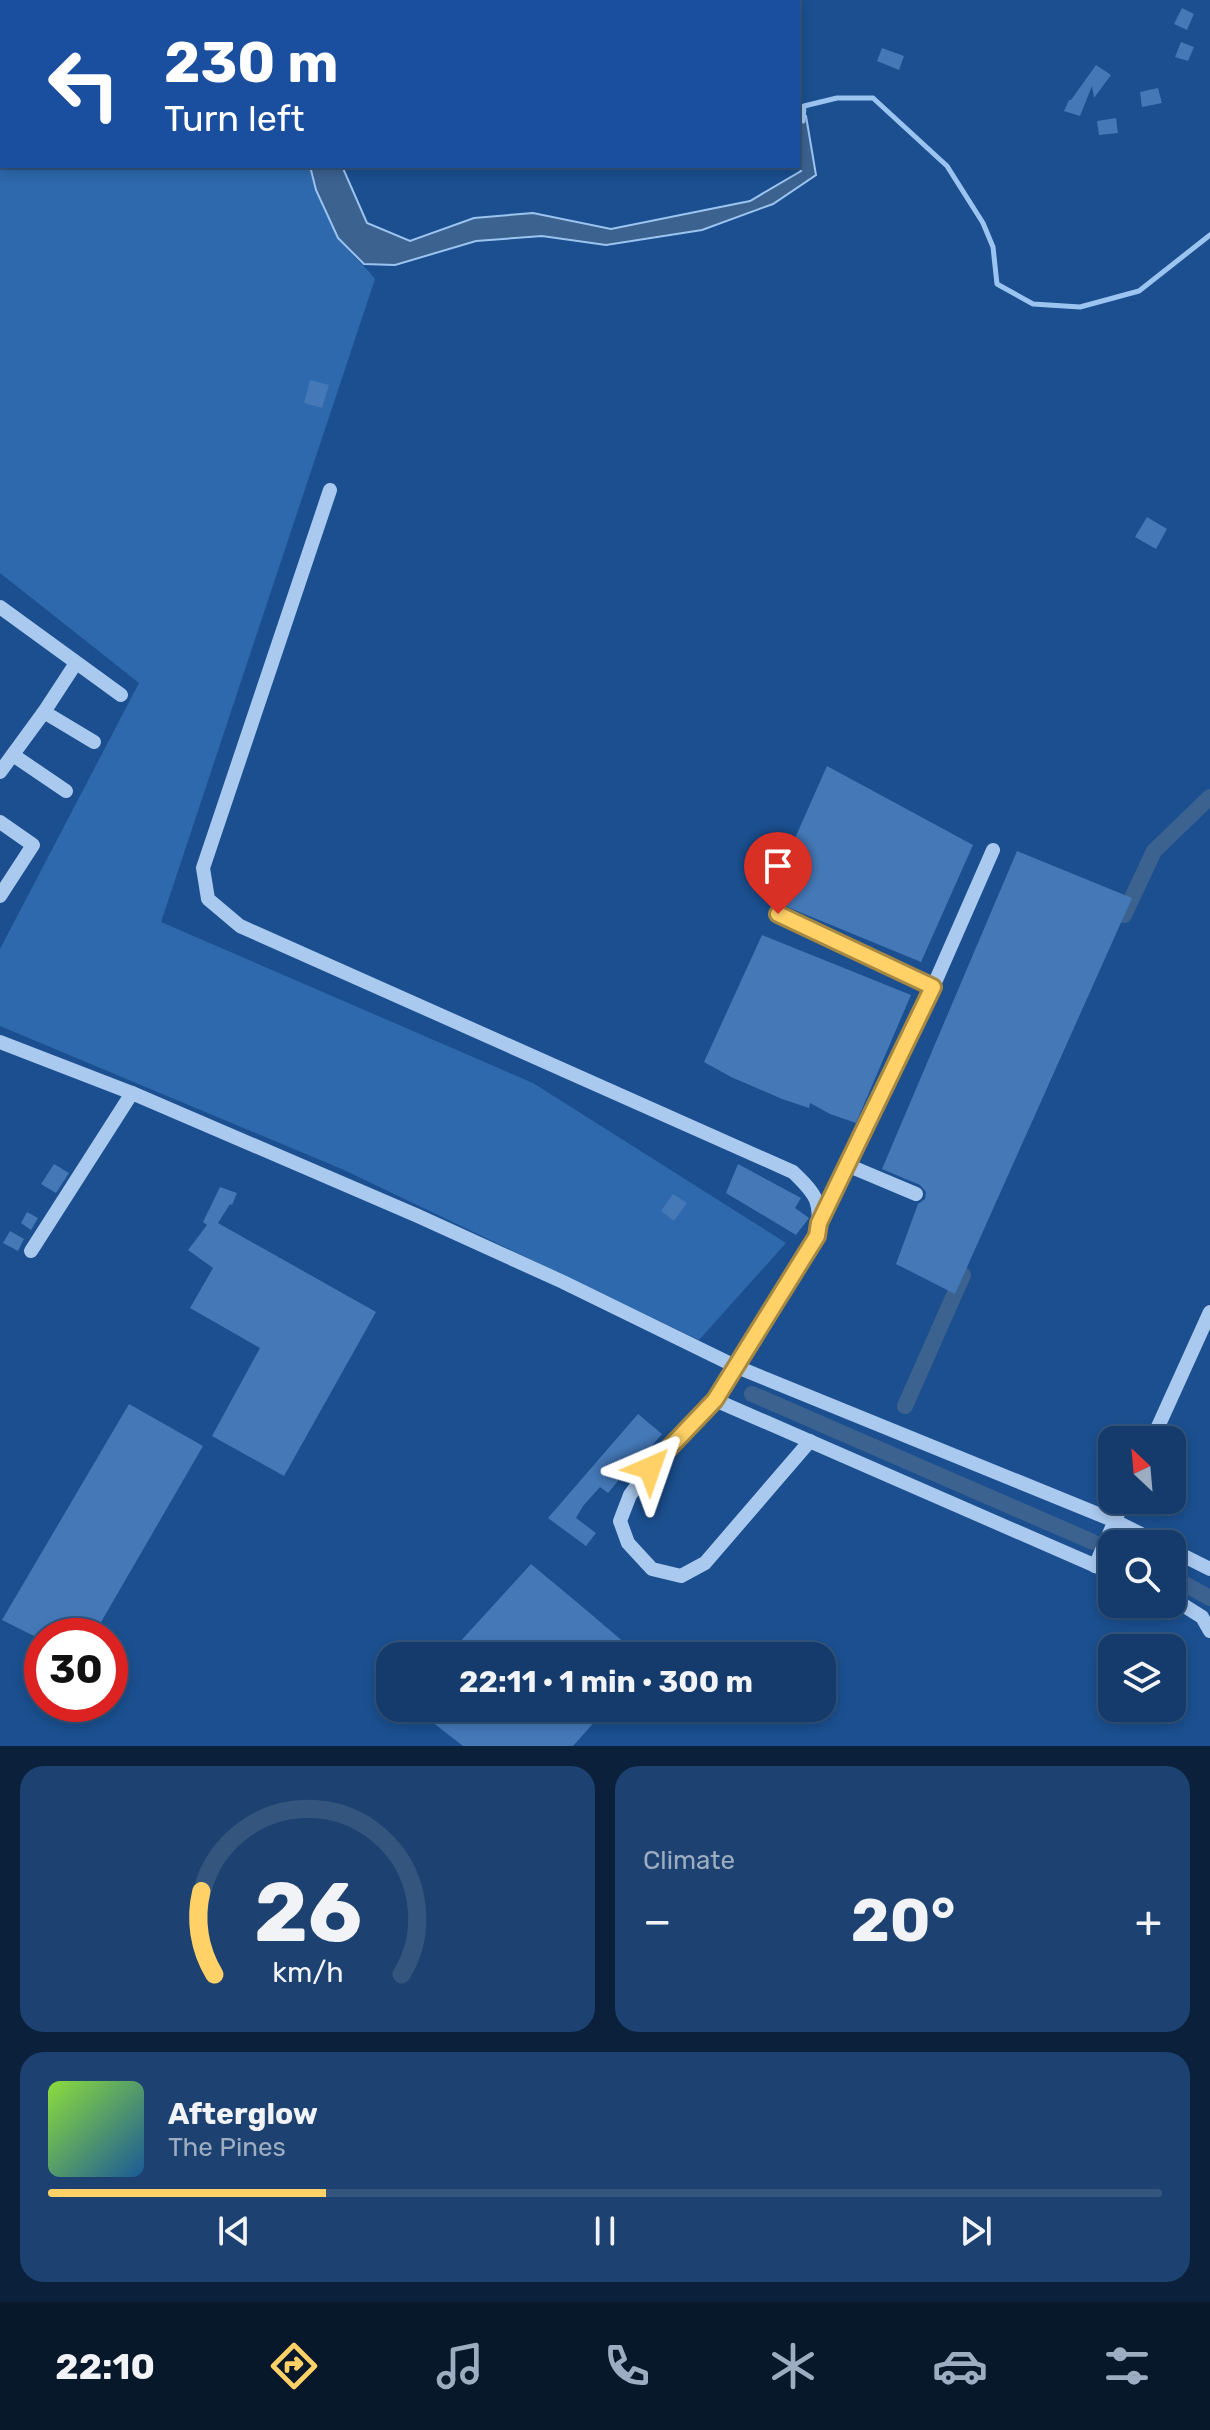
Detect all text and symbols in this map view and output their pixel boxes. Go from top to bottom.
text: 230 m [164,30,339,96]
icon: left [32,32,136,136]
text: Turn left [164,97,305,140]
pin [744,832,812,914]
icon: arrive [756,844,800,888]
position arrow [608,1426,692,1510]
north arrow [1098,1426,1186,1514]
map controls [1098,1426,1186,1722]
button: search [1098,1530,1186,1618]
speed limit sign: 30 [24,1618,128,1722]
button: layers [1098,1634,1186,1722]
text: 22:11 · 1 min · 300 m [459,1664,753,1700]
text: Climate [643,1845,735,1876]
text: 26 [253,1863,362,1962]
text: 20° [851,1885,955,1956]
text: − [643,1895,672,1947]
text: + [1135,1895,1162,1947]
text: km/h [272,1955,343,1989]
text: Afterglow [168,2096,318,2132]
text: The Pines [168,2132,286,2163]
icon: previous [212,2209,256,2253]
icon: pause [583,2209,627,2253]
icon: next [954,2209,998,2253]
icon: directions [266,2338,322,2394]
icon: music [432,2338,488,2394]
icon: phone [599,2338,655,2394]
icon: climate [765,2338,821,2394]
icon: car [932,2338,988,2394]
icon: filters [1099,2338,1155,2394]
text: 22:10 [55,2345,155,2388]

